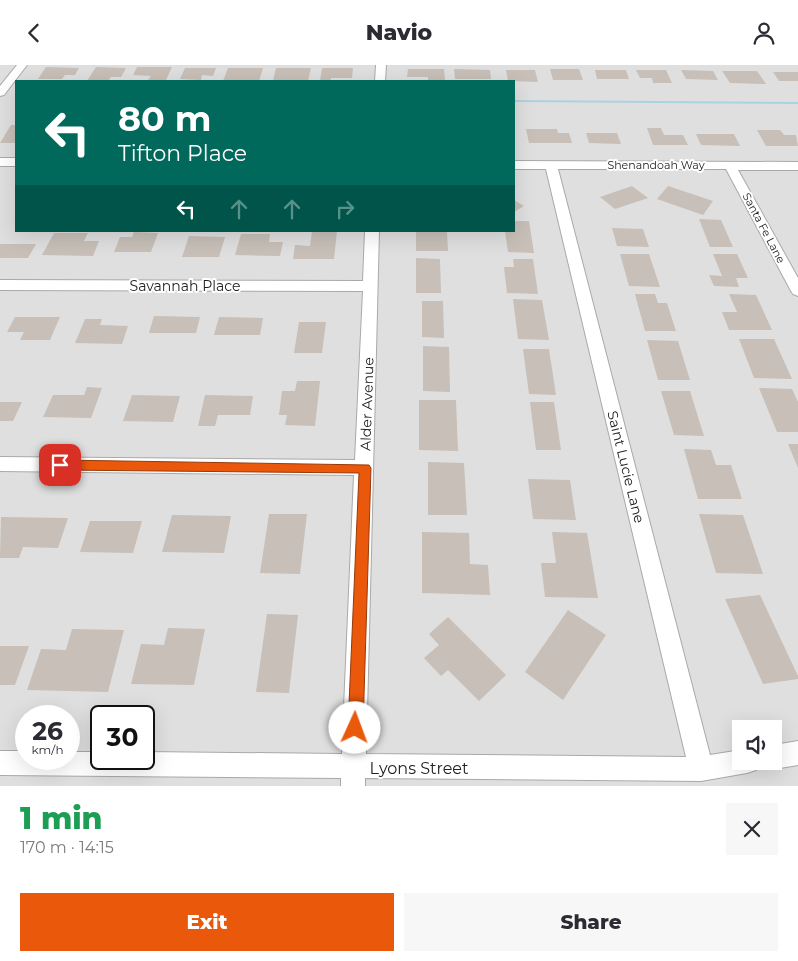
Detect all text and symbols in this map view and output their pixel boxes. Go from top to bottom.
icon: back [20,19,48,47]
text: Navio [366,19,432,46]
icon: person [750,19,778,47]
text: 80 m [118,97,212,140]
icon: left [35,100,100,165]
text: Tifton Place [118,140,247,167]
street label: Shenandoah Way [607,158,705,172]
street label: Santa Fe Lane [740,190,789,266]
icon: left [172,195,200,223]
icon: ahead [225,195,253,223]
icon: ahead [278,195,306,223]
icon: right [331,195,359,223]
street label: Savannah Place [130,277,240,295]
street label: Alder Avenue [356,357,378,451]
street label: Saint Lucie Lane [603,409,649,525]
pin [39,444,81,486]
icon: arrive [46,451,74,479]
position arrow [328,701,380,753]
speed limit sign: 30 [90,705,155,770]
text: 26 [32,716,63,746]
map controls [732,720,782,770]
button: sound [732,720,782,770]
text: km/h [31,742,64,757]
street label: Lyons Street [369,759,469,778]
text: 1 min [20,800,103,837]
button: close [726,803,778,855]
text: 170 m · 14:15 [20,838,114,857]
button: Exit [20,893,394,951]
button: Share [404,893,778,951]

